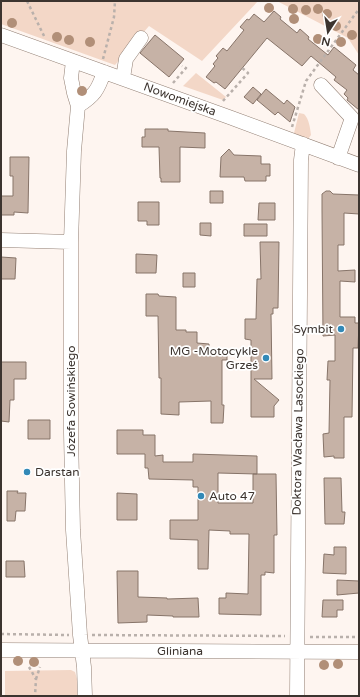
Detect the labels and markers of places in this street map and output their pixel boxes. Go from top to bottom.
place label: Symbit [293,322,333,336]
marker: Symbit [336,324,346,334]
place label: MG -Motocykle Grześ [170,344,258,372]
marker: MG -Motocykle Grześ [261,353,271,363]
place label: Darstan [35,465,80,479]
marker: Darstan [22,467,32,477]
place label: Auto 47 [209,489,255,503]
marker: Auto 47 [196,491,206,501]

